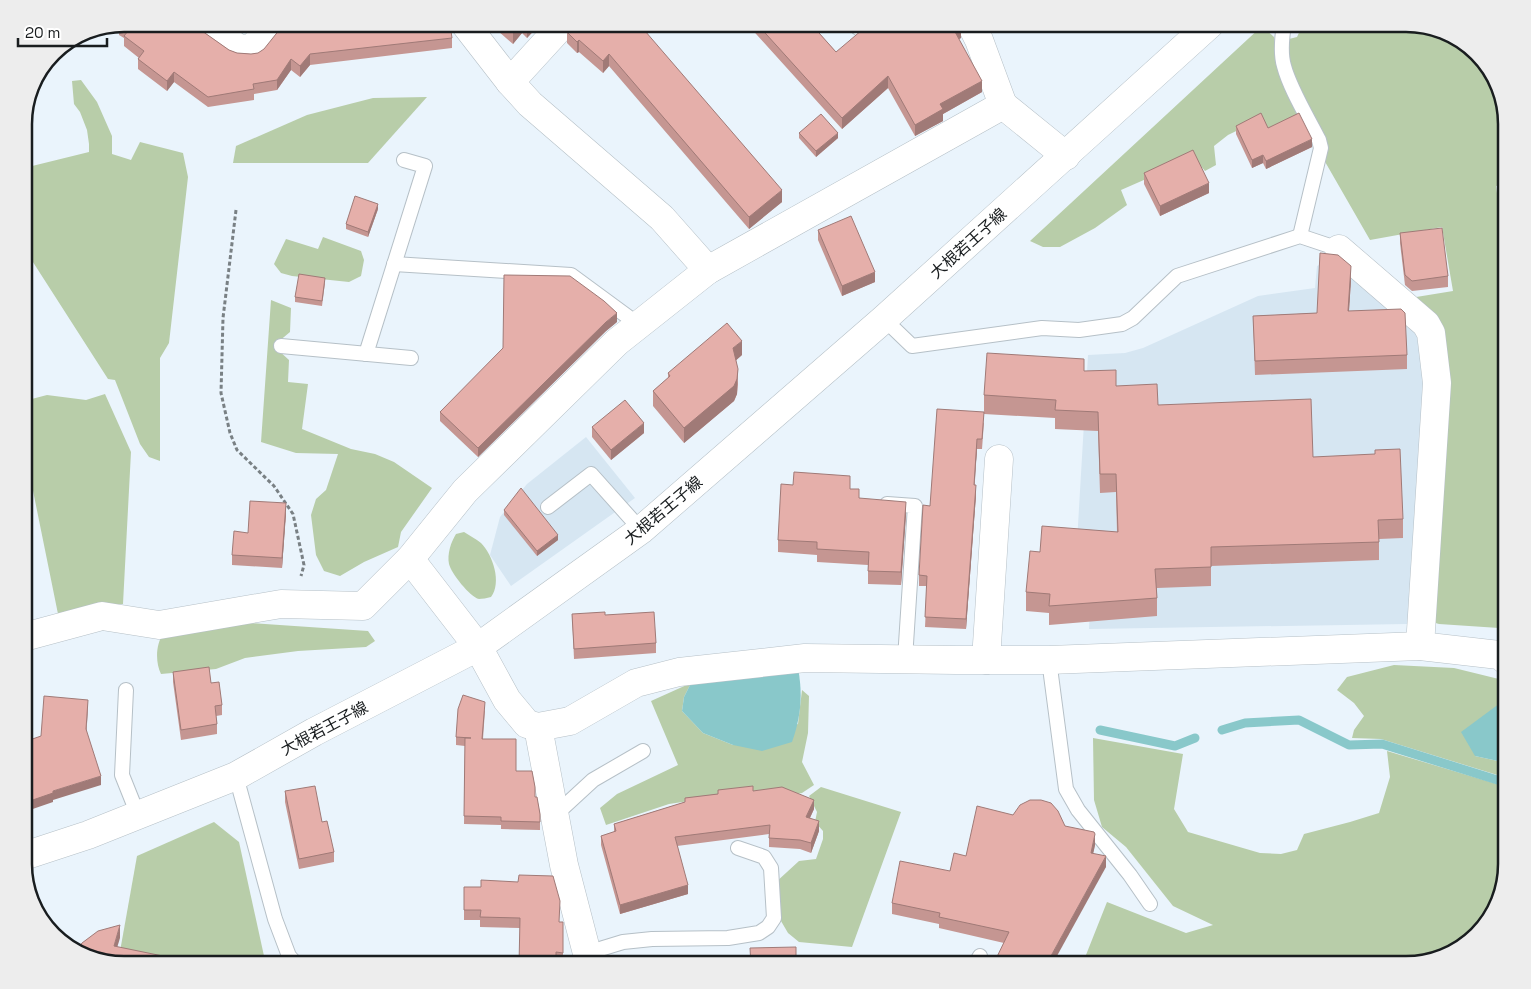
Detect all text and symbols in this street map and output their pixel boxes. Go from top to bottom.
scale bar [18,15,106,47]
text: 20 m [25,23,60,42]
street label: 大根若王子線 [926,203,1011,283]
street label: 大根若王子線 [620,471,707,549]
street label: 大根若王子線 [277,697,372,760]

